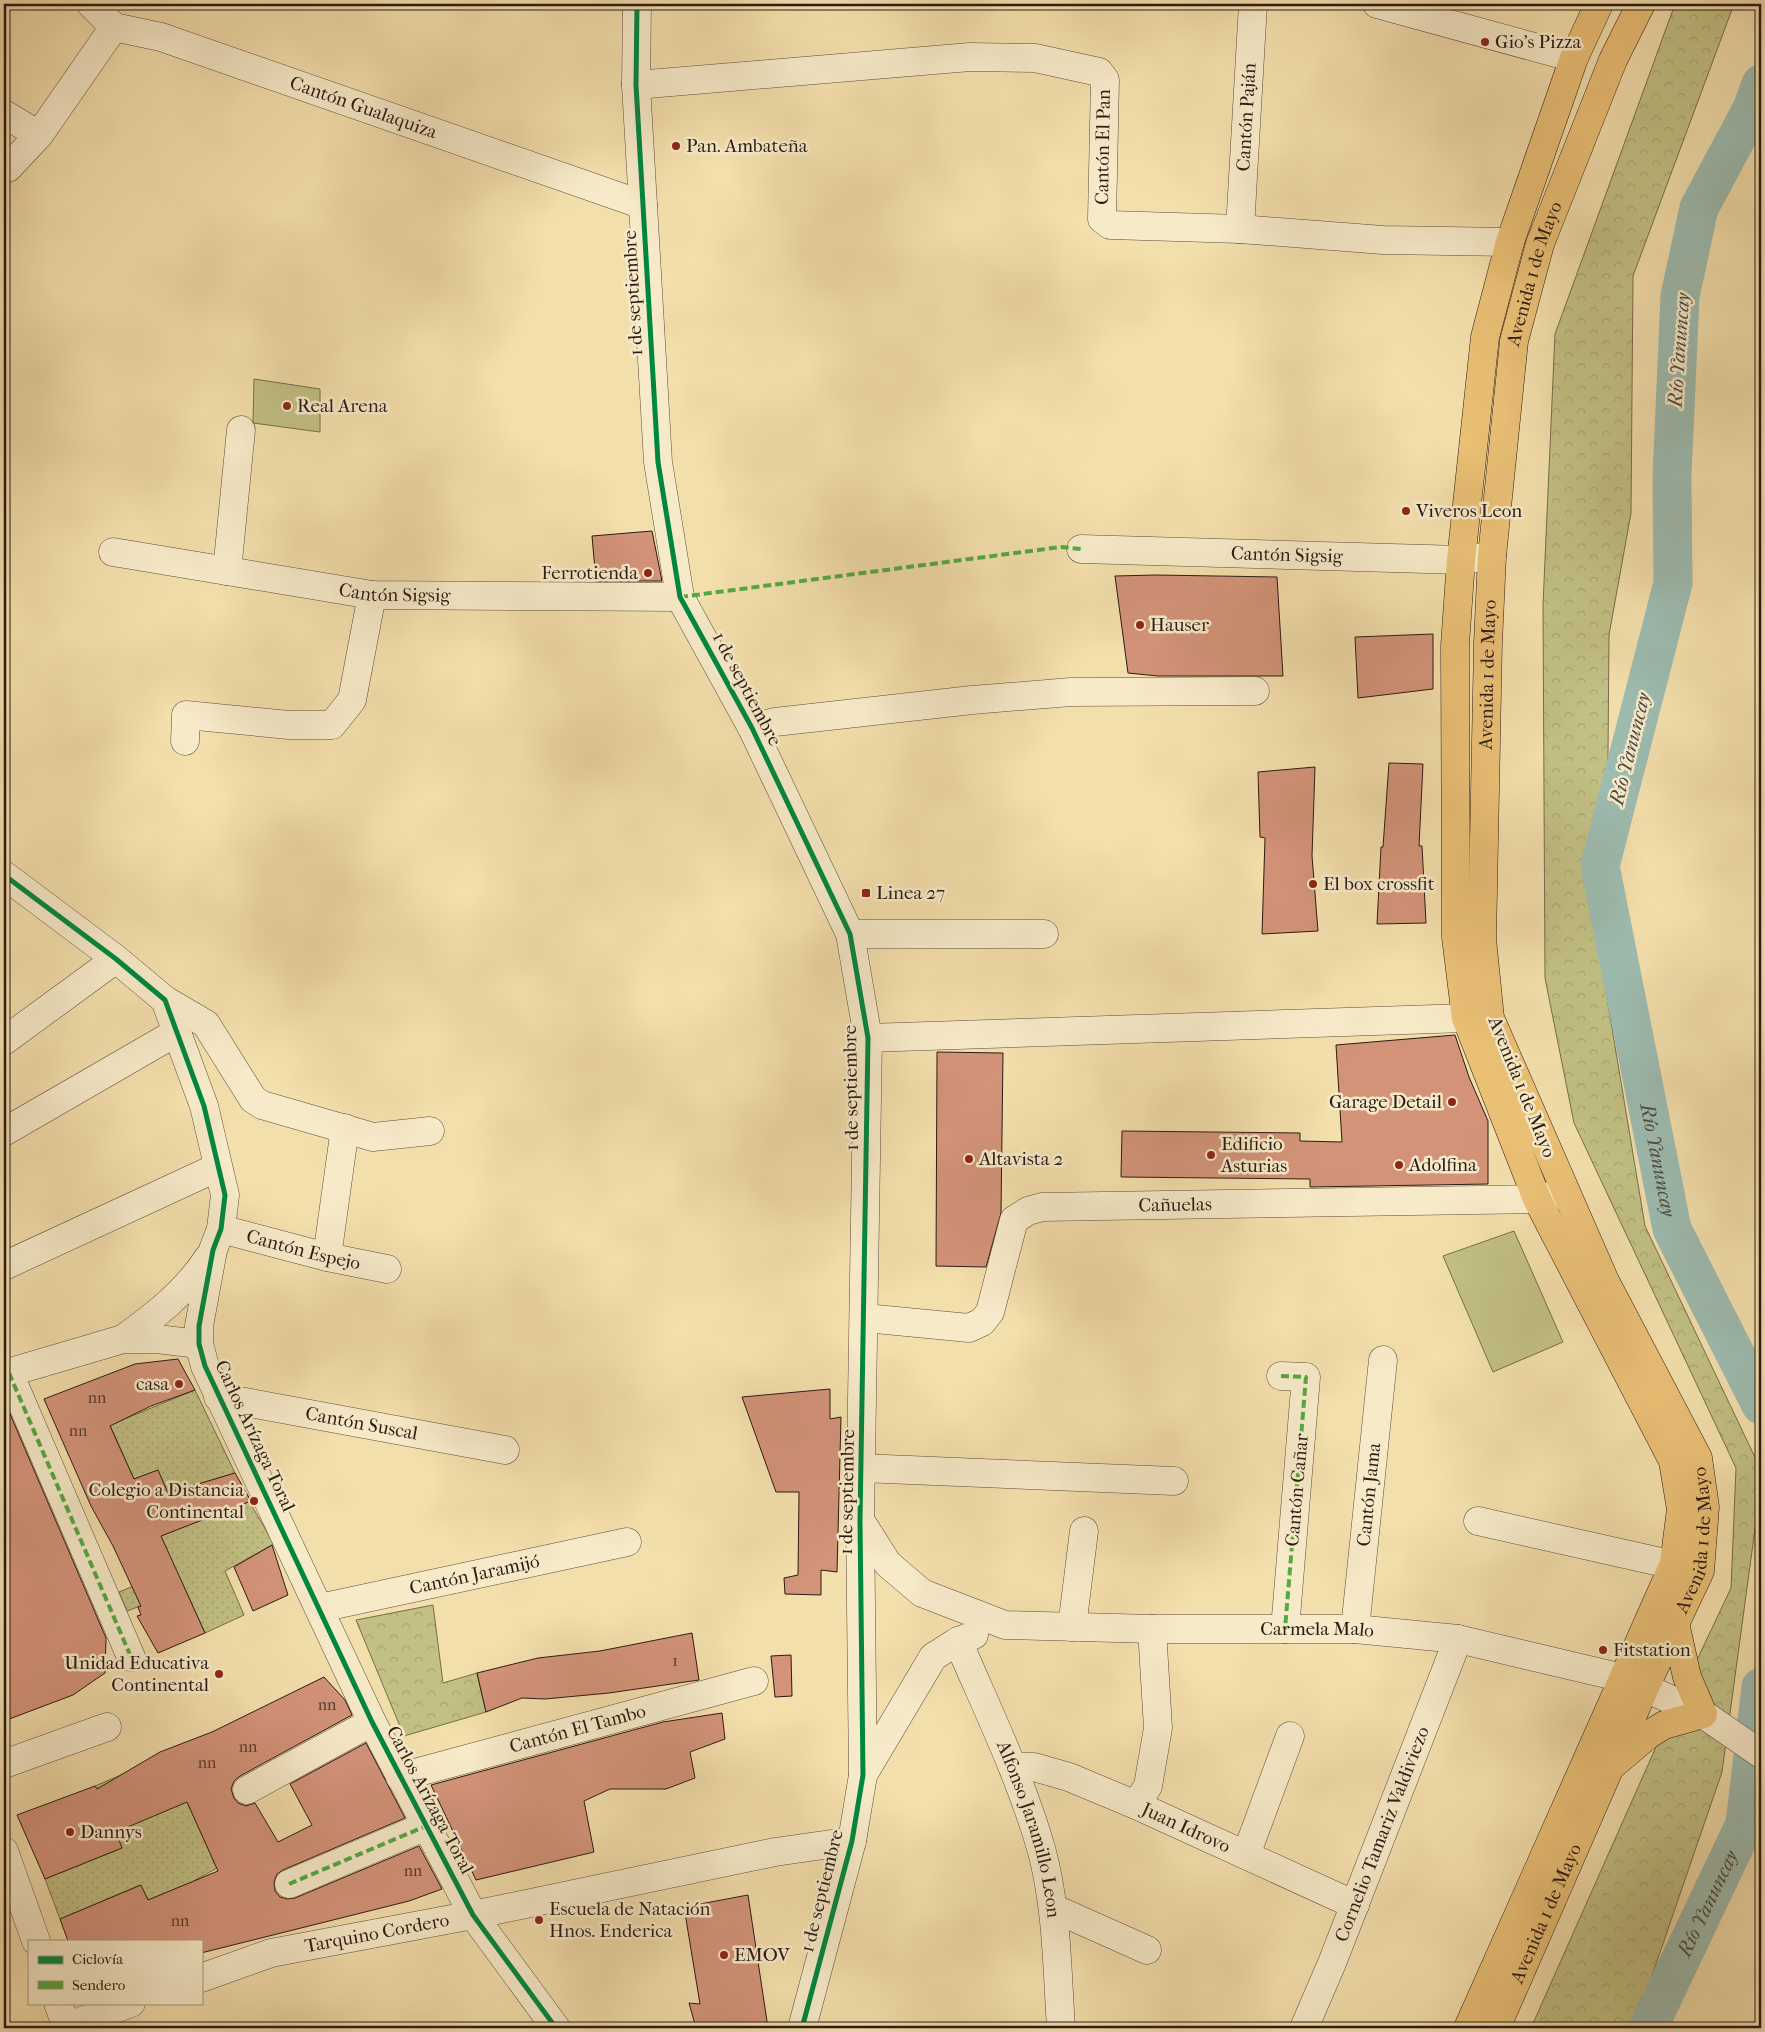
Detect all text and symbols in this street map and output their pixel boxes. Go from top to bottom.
place label: Gio’s Pizza [1495,31,1581,53]
marker: Gio’s Pizza [1479,36,1491,48]
street label: Cantón Paján [1232,62,1261,172]
street label: Cantón Gualaquiza [287,72,440,143]
street label: Cantón El Pan [1091,89,1115,205]
place label: Pan. Ambateña [686,135,808,157]
marker: Pan. Ambateña [670,140,682,152]
street label: Avenida 1 de Mayo [1502,198,1567,350]
street label: 1 de septiembre [619,230,647,356]
water label: Río Yanuncay [1663,291,1695,410]
place label: Real Arena [297,395,388,417]
marker: Real Arena [281,400,293,412]
place label: Viveros Leon [1415,500,1522,522]
marker: Viveros Leon [1400,505,1412,517]
street label: Cantón Sigsig [1231,542,1344,568]
place label: Ferrotienda [541,562,638,584]
marker: Ferrotienda [642,567,654,579]
street label: Cantón Sigsig [337,579,451,607]
street label: Avenida 1 de Mayo [1475,599,1501,751]
place label: Hauser [1150,614,1210,636]
marker: Hauser [1134,619,1146,631]
street label: 1 de septiembre [708,628,786,750]
water label: Río Yanuncay [1604,690,1655,809]
place label: El box crossfit [1323,873,1435,895]
marker: El box crossfit [1307,878,1319,890]
place label: Linea 27 [876,882,945,904]
marker: Linea 27 [860,887,872,899]
street label: Avenida 1 de Mayo [1483,1012,1560,1161]
street label: 1 de septiembre [839,1025,863,1151]
place label: Garage Detail [1329,1091,1442,1113]
marker: Garage Detail [1446,1096,1458,1108]
water label: Río Yanuncay [1635,1099,1681,1219]
place label: Edificio Asturias [1220,1133,1287,1177]
place label: Altavista 2 [978,1148,1063,1170]
marker: Edificio Asturias [1205,1149,1217,1161]
marker: Altavista 2 [963,1153,975,1165]
place label: Adolfina [1408,1154,1477,1176]
marker: Adolfina [1393,1159,1405,1171]
street label: Cañuelas [1138,1193,1212,1216]
street label: Cantón Espejo [244,1225,363,1274]
street label: Carlos Arízaga Toral [210,1357,300,1515]
place label: casa [136,1373,169,1395]
marker: casa [173,1378,185,1390]
house number: nn [88,1388,107,1407]
street label: Cantón Suscal [304,1402,420,1445]
house number: nn [69,1421,88,1440]
street label: 1 de septiembre [835,1429,859,1555]
street label: Cantón Cañar [1281,1432,1313,1547]
street label: Cantón Jama [1353,1442,1385,1548]
street label: Avenida 1 de Mayo [1670,1465,1717,1618]
place label: Colegio a Distancia Continental [89,1479,244,1523]
marker: Colegio a Distancia Continental [248,1495,260,1507]
street label: Cantón Jaramijó [408,1550,542,1599]
street label: Carmela Malo [1260,1618,1375,1642]
place label: Fitstation [1613,1639,1691,1661]
marker: Fitstation [1597,1644,1609,1656]
house number: 1 [672,1651,678,1670]
place label: Unidad Educativa Continental [64,1652,209,1696]
marker: Unidad Educativa Continental [213,1668,225,1680]
house number: nn [318,1695,337,1714]
street label: Cantón El Tambo [507,1700,648,1758]
street label: Carlos Arízaga Toral [382,1722,478,1878]
street label: Cornelio Tamariz Valdiviezo [1330,1723,1434,1945]
street label: Alfonso Jaramillo Leon [991,1736,1065,1919]
house number: nn [239,1737,258,1756]
house number: nn [198,1753,217,1772]
street label: Juan Idrovo [1136,1797,1234,1858]
place label: Dannys [80,1821,142,1843]
marker: Dannys [64,1826,76,1838]
street label: 1 de septiembre [796,1827,848,1955]
street label: Avenida 1 de Mayo [1505,1840,1586,1988]
water label: Río Yanuncay [1671,1846,1743,1962]
house number: nn [404,1861,423,1880]
place label: Escuela de Natación Hnos. Enderica [549,1898,711,1942]
street label: Tarquino Cordero [303,1909,451,1957]
house number: nn [171,1911,190,1930]
marker: Escuela de Natación Hnos. Enderica [533,1914,545,1926]
legend [28,1940,202,2004]
place label: EMOV [734,1944,790,1966]
marker: EMOV [718,1949,730,1961]
text: Ciclovía [72,1950,124,1968]
text: Sendero [72,1976,126,1994]

